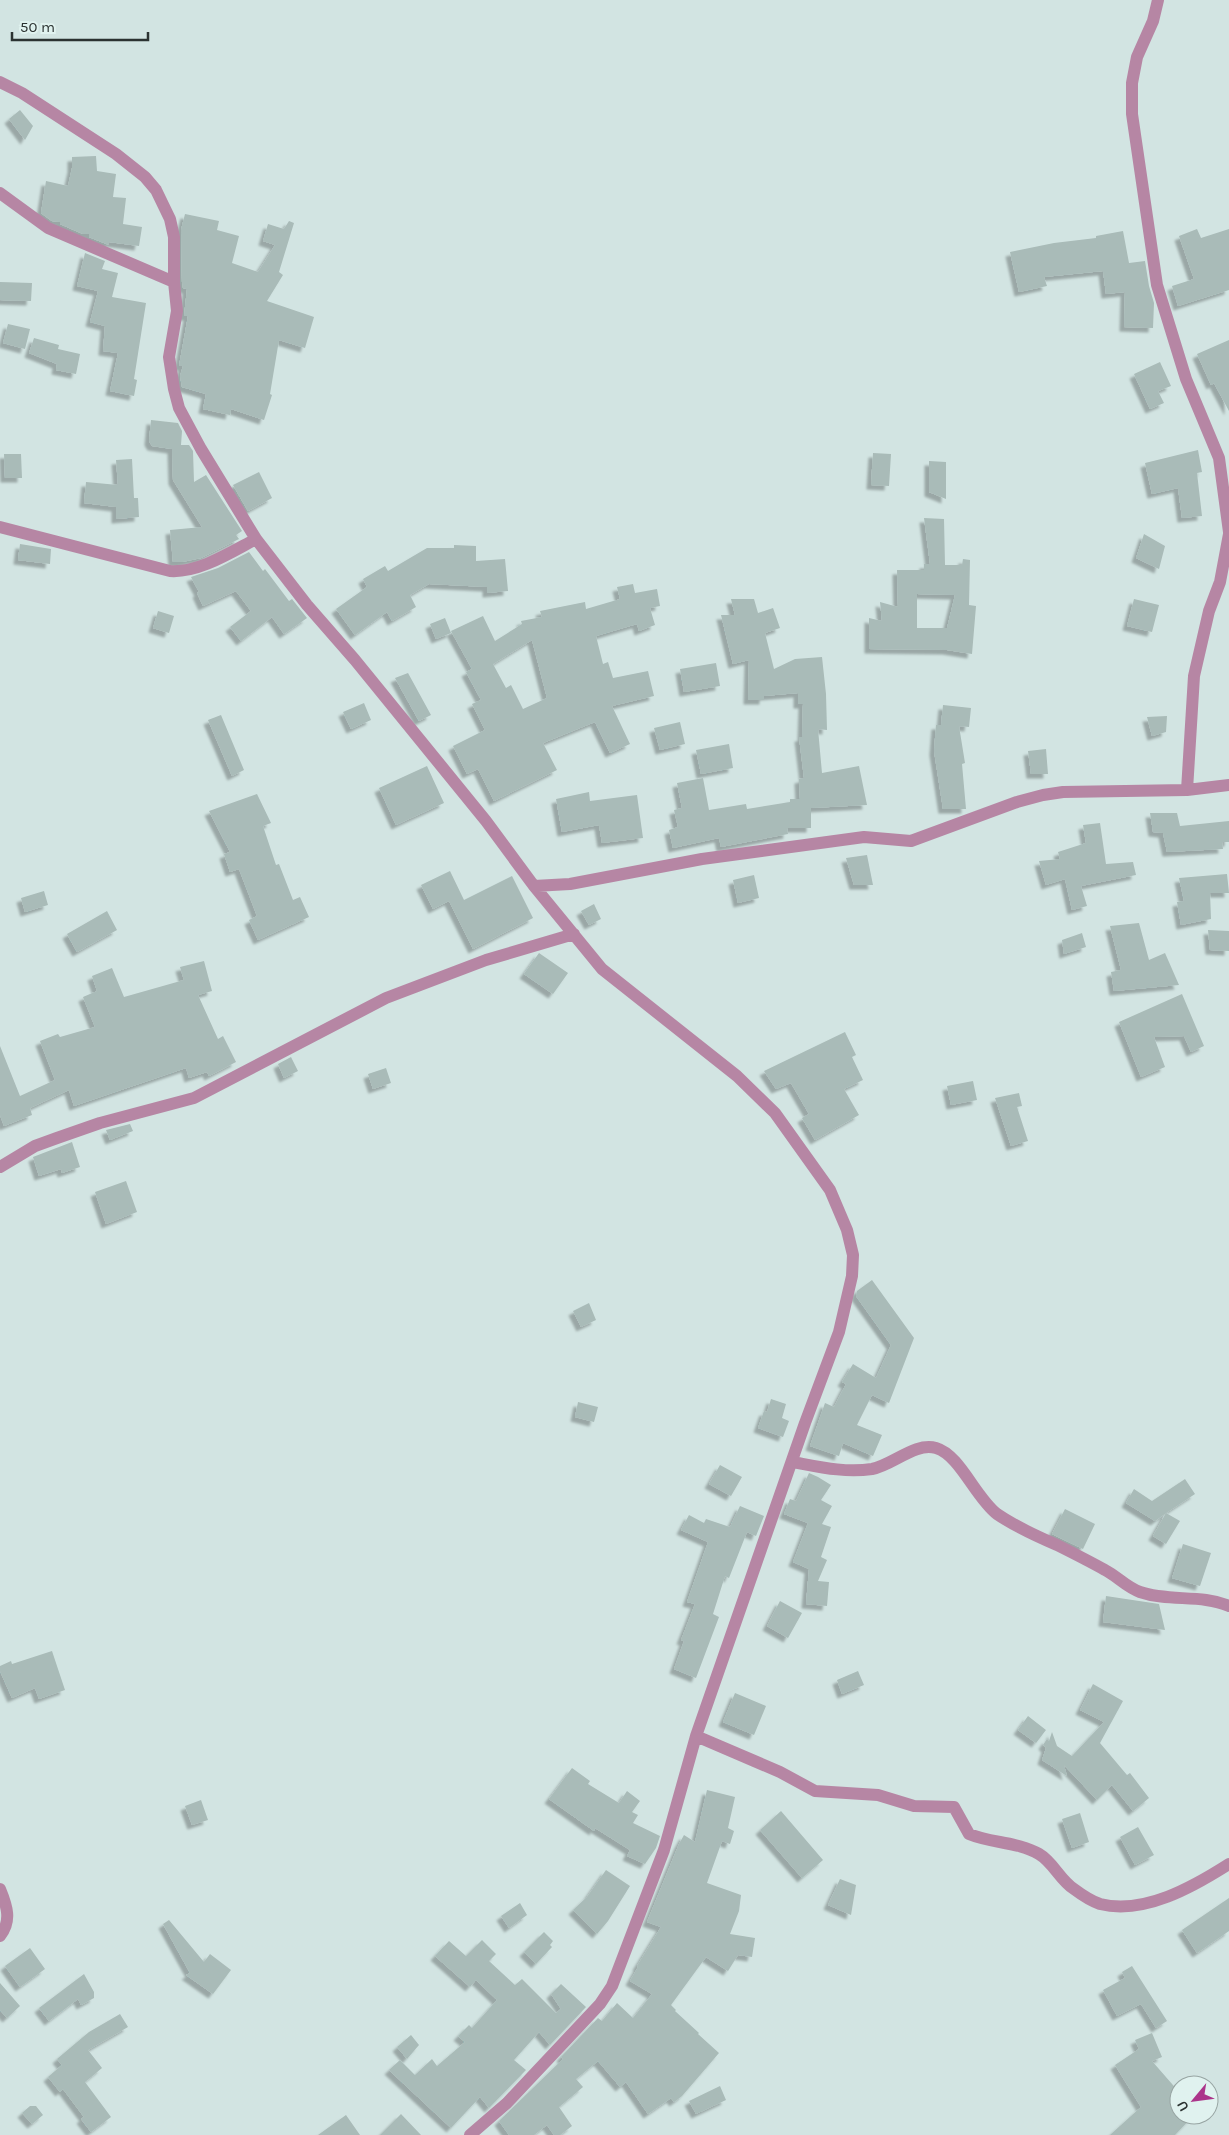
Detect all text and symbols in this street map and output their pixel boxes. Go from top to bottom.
scale bar [12,10,149,42]
text: 50 m [20,18,55,36]
north arrow [1169,2075,1219,2125]
text: U [1173,2098,1193,2114]

